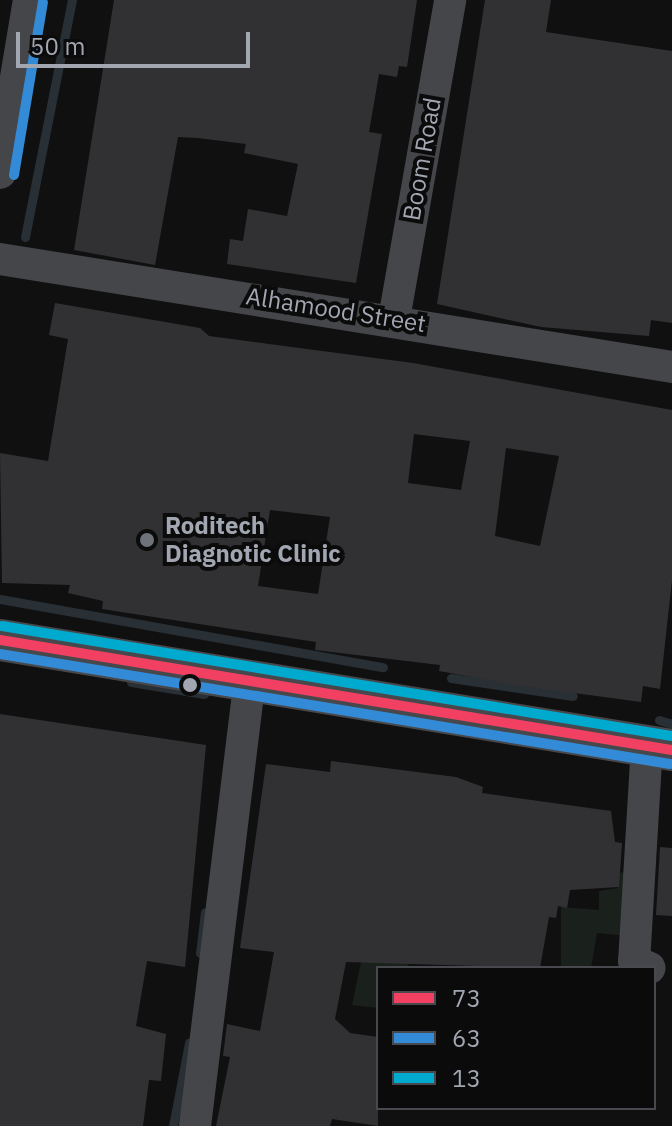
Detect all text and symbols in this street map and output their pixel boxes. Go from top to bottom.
scale bar [20,16,254,66]
text: 50 m [30,30,85,62]
street label: Boom Road [397,95,447,223]
street label: Alhamood Street [244,282,428,338]
place label: Roditech Diagnotic Clinic [165,512,341,568]
marker: Roditech Diagnotic Clinic [136,529,158,551]
unlabelled marker [182,677,198,693]
legend [376,966,656,1110]
text: 73 [452,982,481,1014]
text: 63 [452,1022,481,1054]
text: 13 [452,1062,481,1094]

